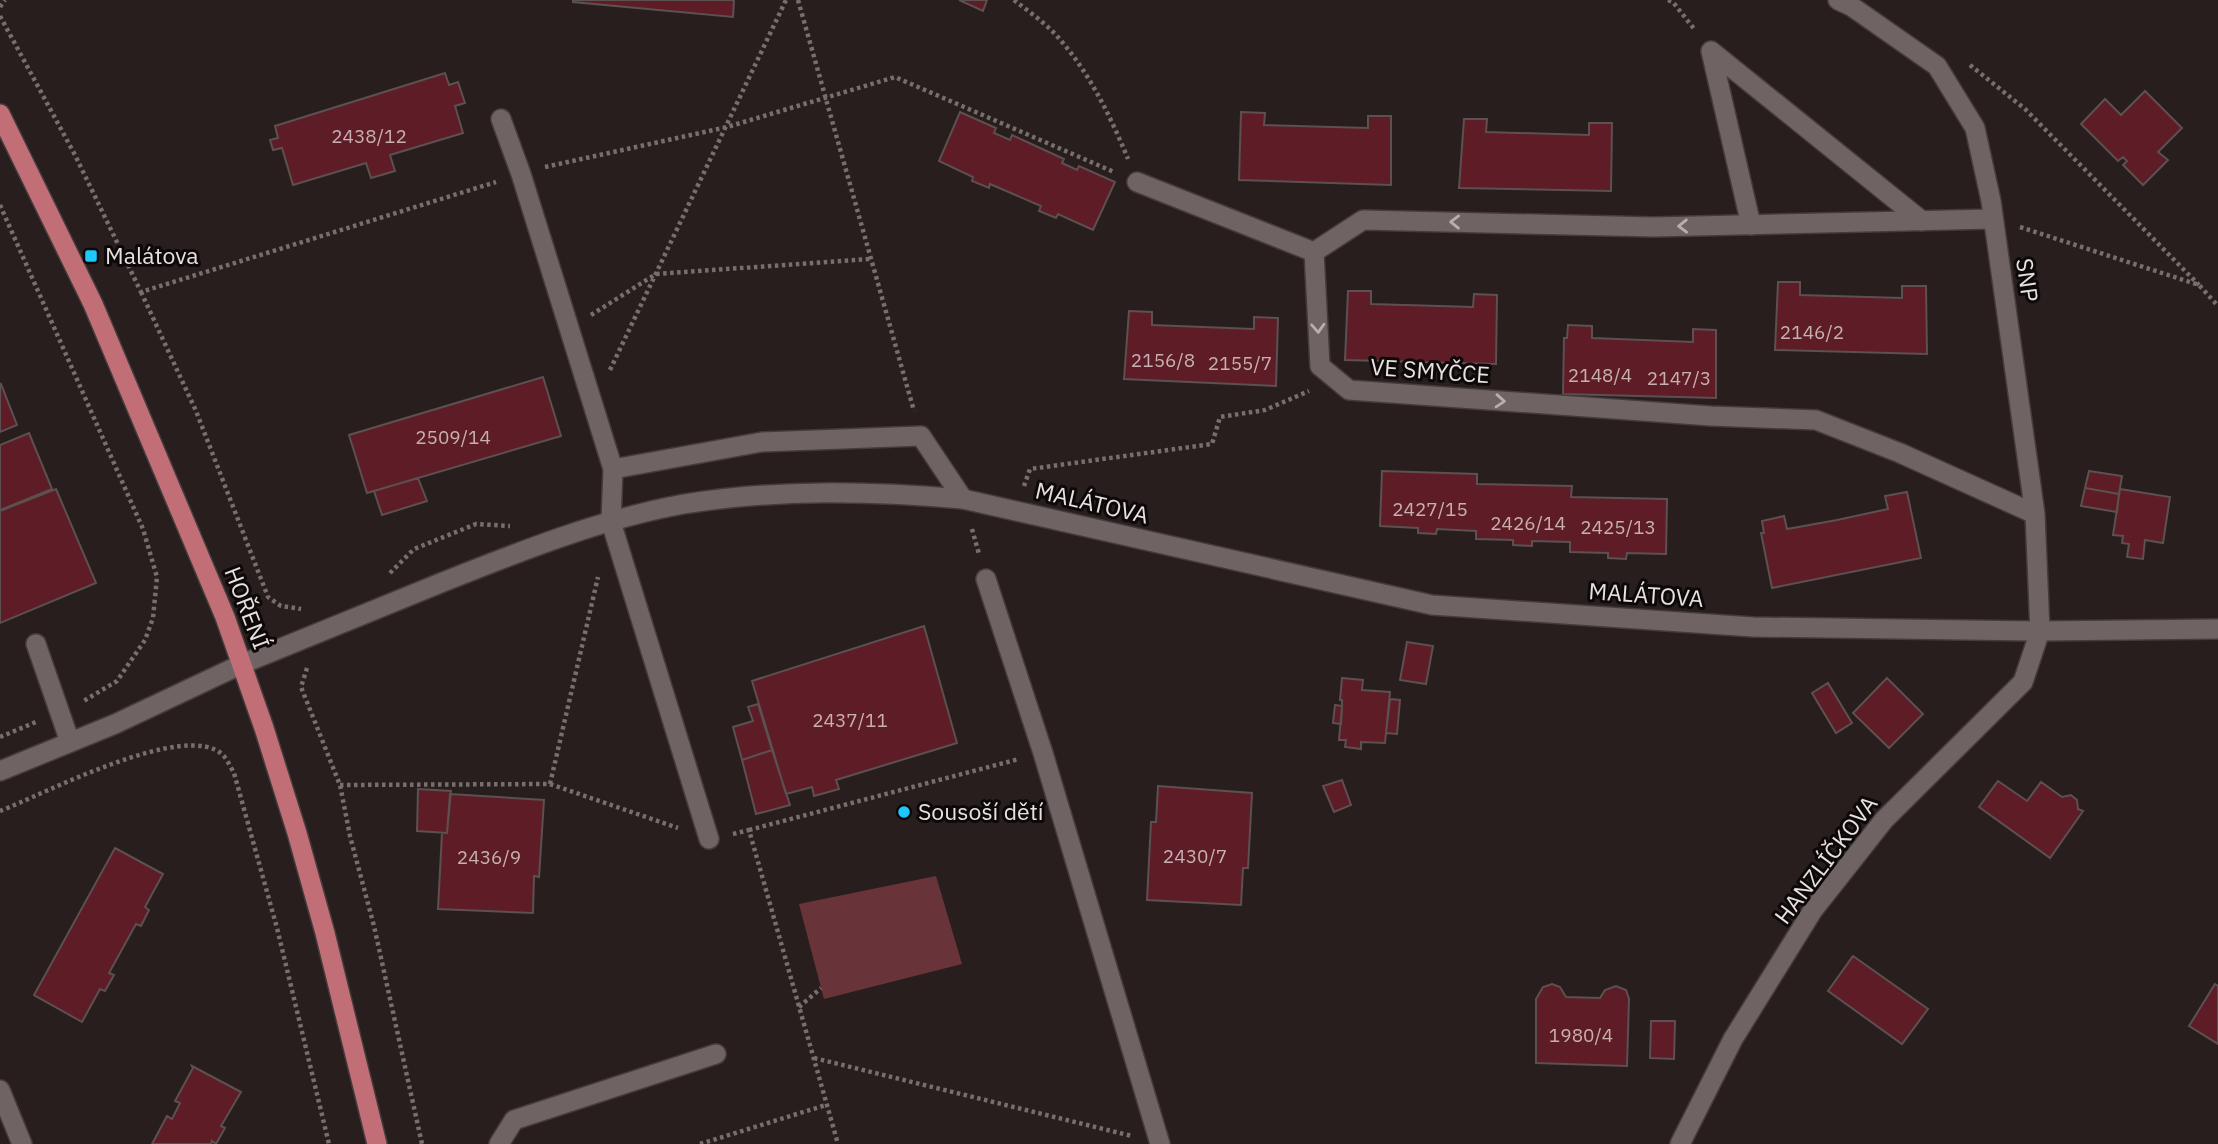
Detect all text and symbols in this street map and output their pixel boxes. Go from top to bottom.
house number: 2438/12 [331,124,407,148]
one-way arrow [1450,214,1460,230]
one-way arrow [1677,218,1688,234]
place label: Malátova [105,240,199,270]
marker: Malátova [83,248,99,264]
street label: SNP [2010,256,2046,304]
house number: 2146/2 [1780,320,1844,344]
one-way arrow [1310,323,1325,334]
house number: 2156/8 [1131,348,1195,372]
house number: 2155/7 [1208,351,1272,375]
street label: VE SMYČCE [1369,351,1491,389]
house number: 2148/4 [1568,363,1632,387]
house number: 2147/3 [1647,366,1711,390]
one-way arrow [1495,393,1506,408]
house number: 2509/14 [415,425,491,449]
street label: MALÁTOVA [1033,474,1152,530]
house number: 2427/15 [1392,497,1468,521]
house number: 2426/14 [1490,511,1566,535]
house number: 2425/13 [1580,515,1656,539]
street label: HOŘENÍ [218,562,277,653]
street label: MALÁTOVA [1588,575,1705,613]
house number: 2437/11 [812,708,888,732]
street label: HANZLÍČKOVA [1767,789,1884,930]
place label: Sousoší dětí [918,796,1044,826]
marker: Sousoší dětí [896,804,912,820]
house number: 2430/7 [1163,844,1227,868]
house number: 2436/9 [457,845,521,869]
house number: 1980/4 [1549,1023,1613,1047]

